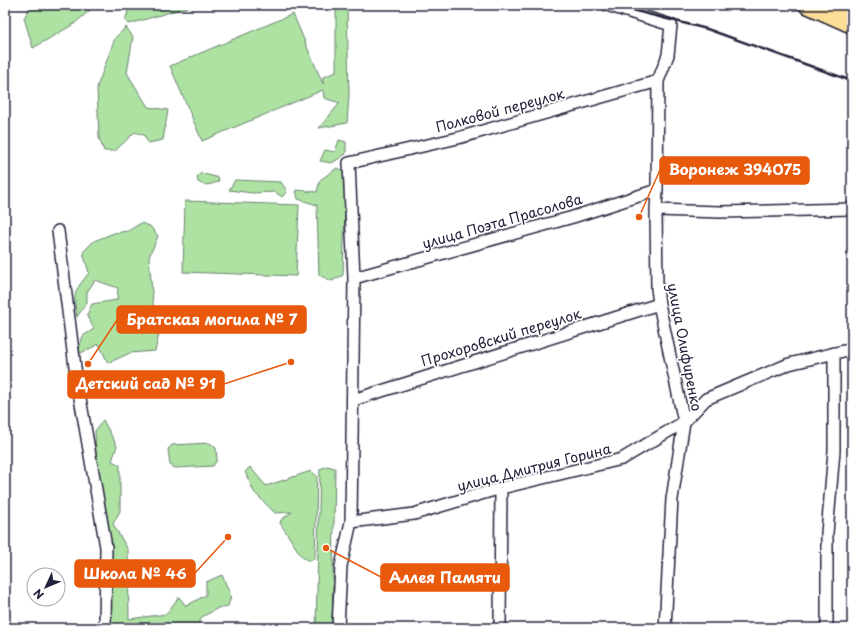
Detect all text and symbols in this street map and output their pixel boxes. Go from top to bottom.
street label: Полковой переулок [433,83,567,137]
callout: Воронеж 394075 [660,157,809,184]
text: Воронеж 394075 [669,157,801,180]
street label: улица Поэта Прасолова [420,188,585,254]
street label: улица Олифиренко [662,281,708,413]
street label: Прохоровский переулок [418,302,584,371]
callout: Братская могила № 7 [117,306,306,333]
text: Братская могила № 7 [127,307,298,330]
callout: Детский сад № 91 [68,371,224,398]
text: Детский сад № 91 [75,371,216,394]
street label: улица Дмитрия Горина [455,438,613,496]
callout: Школа № 46 [75,560,195,587]
text: Школа № 46 [84,561,187,584]
callout: Аллея Памяти [381,564,509,591]
text: Аллея Памяти [389,565,501,588]
north arrow [26,567,66,607]
text: N [29,585,48,603]

